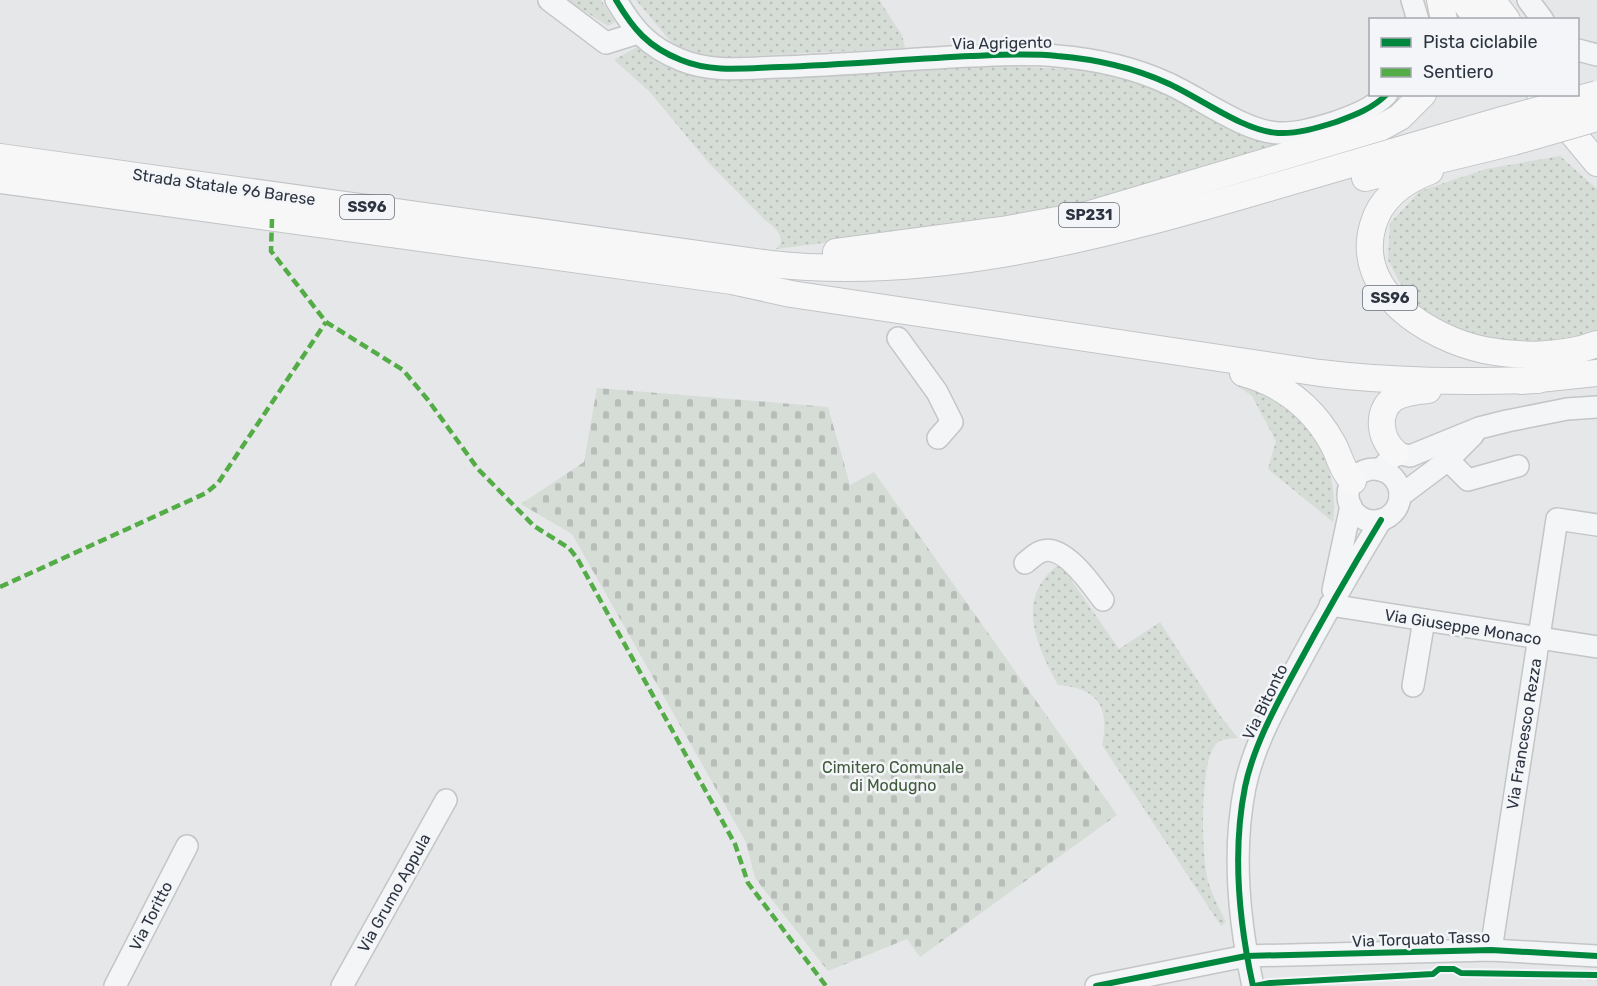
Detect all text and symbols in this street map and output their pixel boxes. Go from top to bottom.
legend [1369,18,1579,96]
text: Pista ciclabile [1423,31,1538,53]
street label: Via Agrigento [952,33,1052,53]
text: Sentiero [1423,61,1494,83]
street label: Strada Statale 96 Barese [131,165,317,209]
road number: SS96 [340,195,394,219]
road number: SP231 [1059,203,1119,227]
road number: SS96 [1363,286,1417,310]
street label: Via Giuseppe Monaco [1383,605,1543,649]
street label: Via Francesco Rezza [1503,657,1545,811]
street label: Via Bitonto [1238,661,1292,743]
park label: Cimitero Comunale di Modugno [822,758,964,795]
street label: Via Grumo Appula [354,830,434,956]
street label: Via Toritto [125,878,177,954]
street label: Via Torquato Tasso [1351,927,1491,951]

